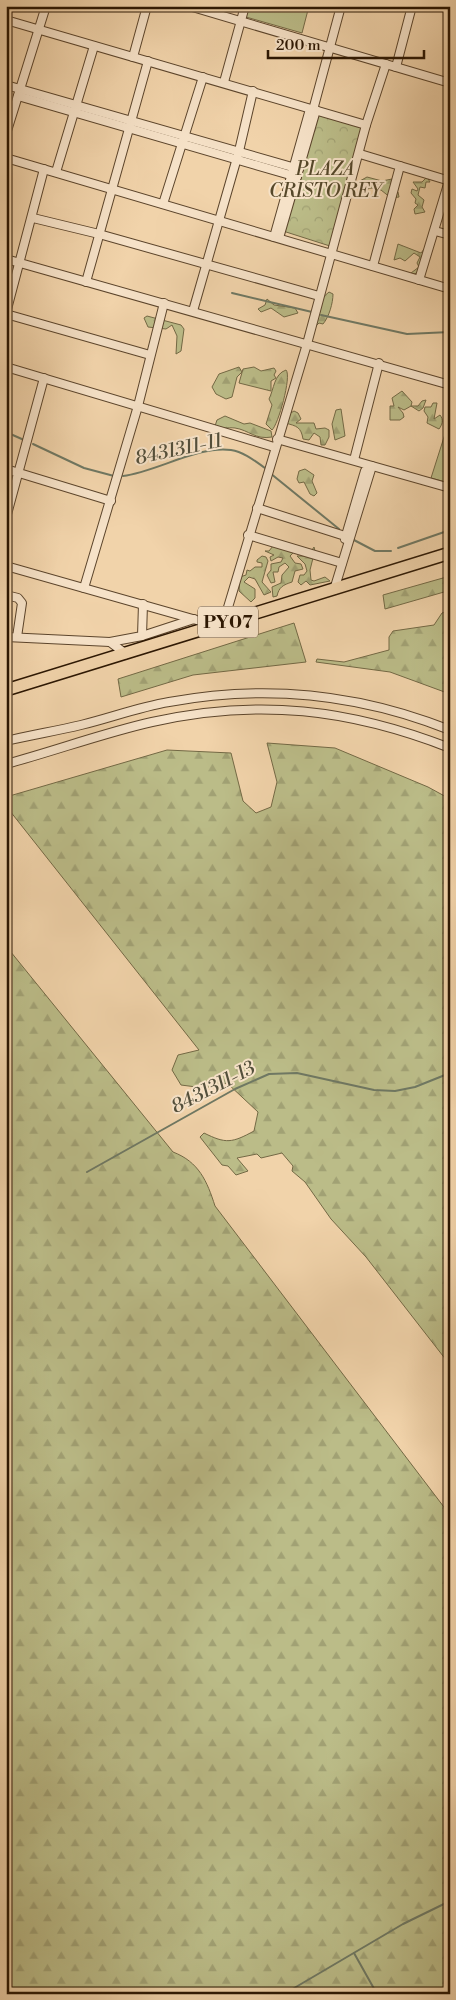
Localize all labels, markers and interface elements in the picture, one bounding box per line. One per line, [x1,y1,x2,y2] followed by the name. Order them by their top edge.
[268,28,425,60] scale bar
[276,36,321,55] text: 200 m
[269,157,385,203] park label: PLAZA CRISTO REY
[132,428,225,471] water label: 8431311-11
[198,606,258,638] road number: PY07
[167,1056,260,1120] water label: 8431311-13

